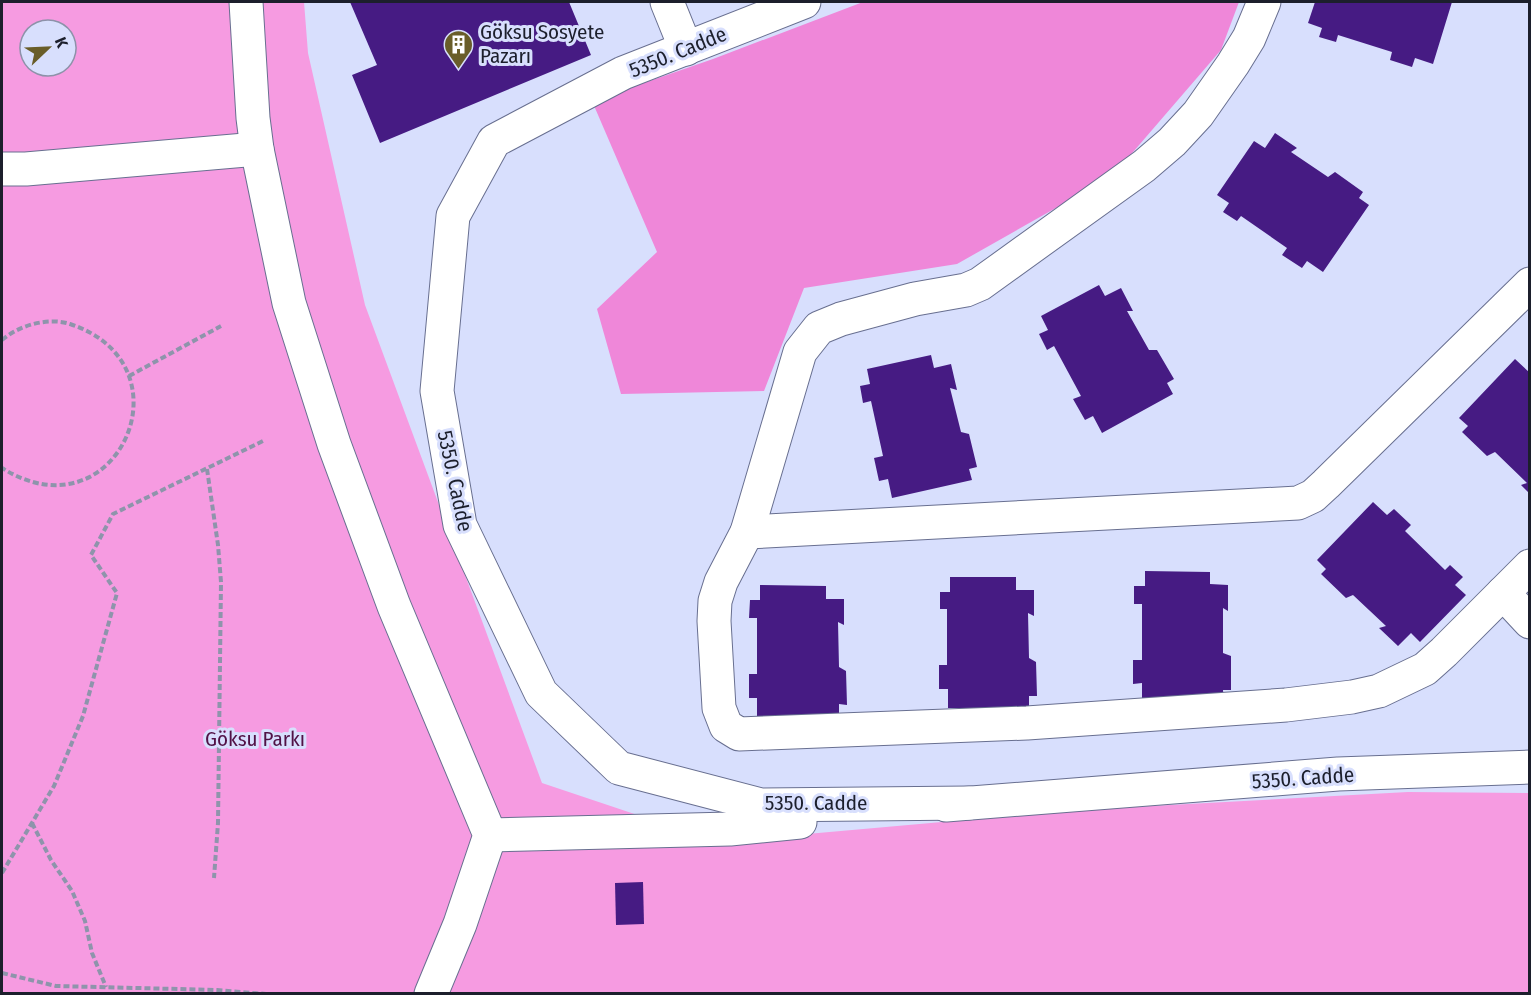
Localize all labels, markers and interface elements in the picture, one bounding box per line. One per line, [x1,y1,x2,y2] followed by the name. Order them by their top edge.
[18,18,78,78] north arrow
[480,19,604,69] place label: Göksu Sosyete Pazarı
[626,21,730,83] street label: 5350. Cadde
[443,28,475,70] building icon: Göksu Sosyete Pazarı
[51,34,72,51] text: K
[432,428,478,534] street label: 5350. Cadde
[205,726,305,752] park label: Göksu Parkı
[1251,761,1355,795] street label: 5350. Cadde
[765,790,867,816] street label: 5350. Cadde

